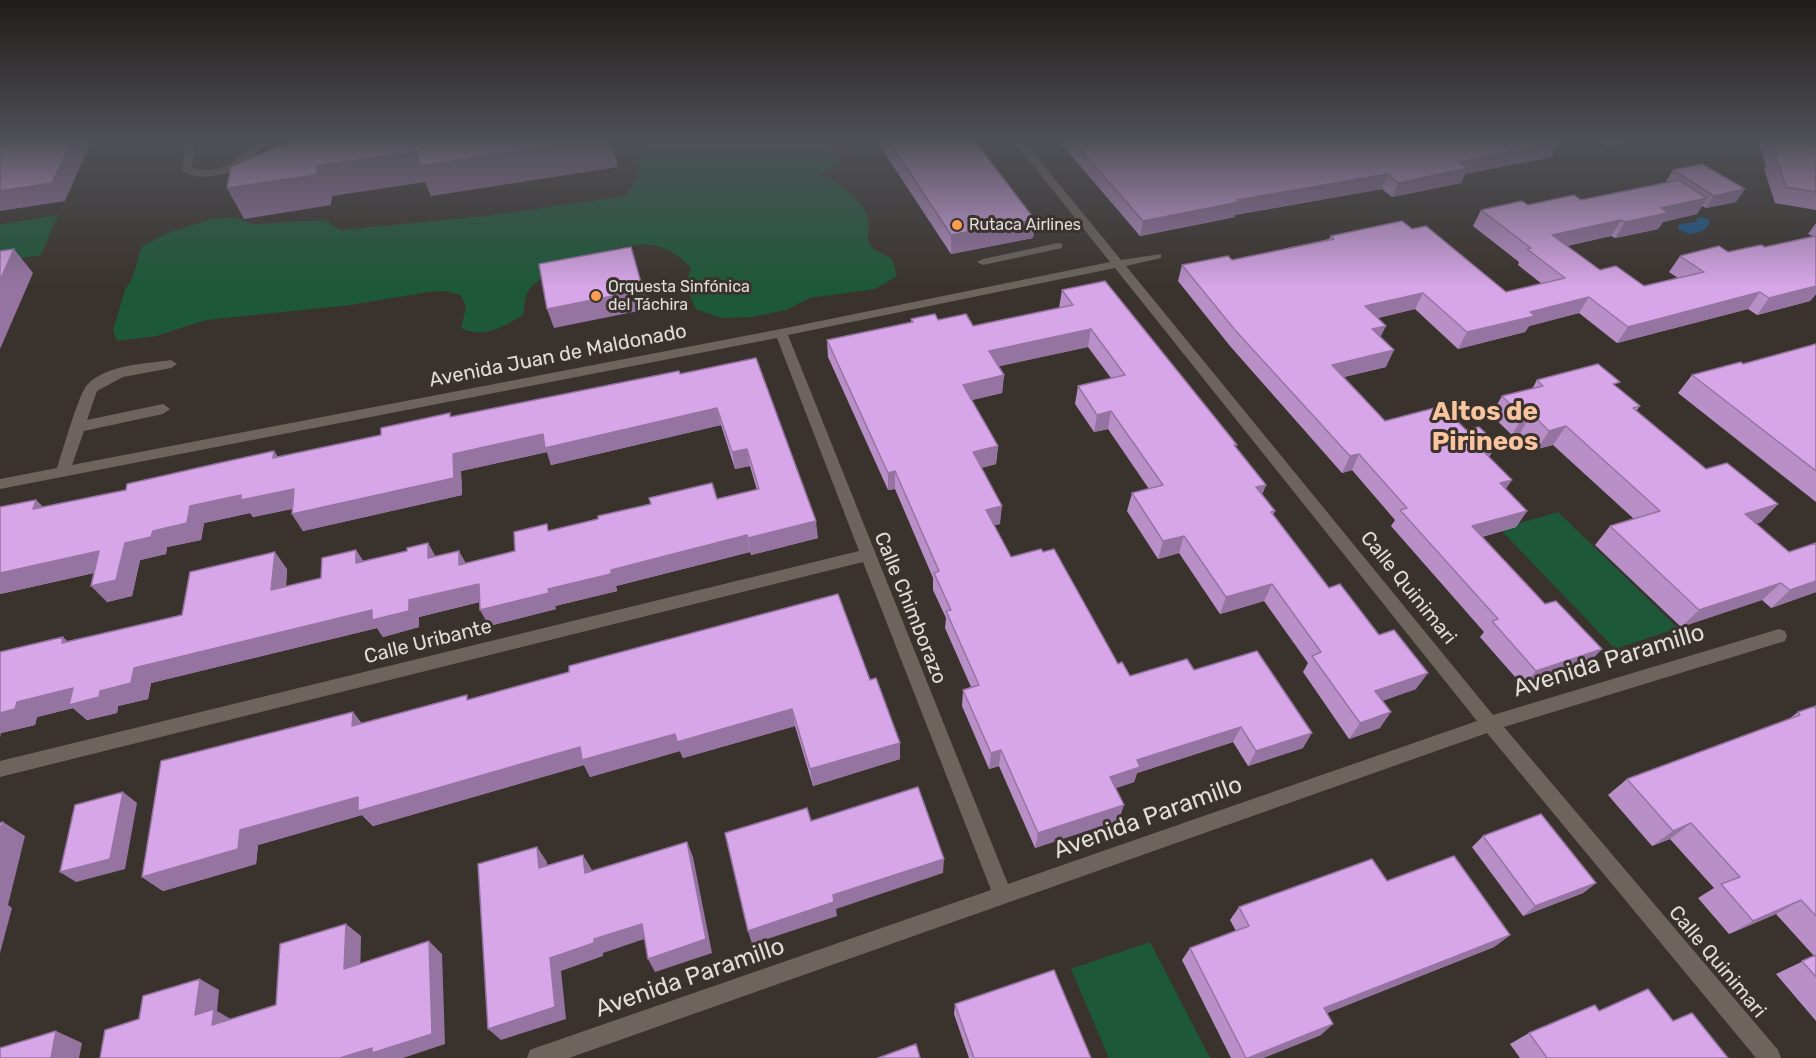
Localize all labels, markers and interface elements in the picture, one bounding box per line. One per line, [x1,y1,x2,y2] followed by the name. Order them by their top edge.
[969,215,1081,235] place label: Rutaca Airlines
[950,218,964,232] marker: Rutaca Airlines
[608,277,750,315] place label: Orquesta Sinfónica del Táchira
[589,289,603,303] marker: Orquesta Sinfónica del Táchira
[427,319,689,393] street label: Avenida Juan de Maldonado
[1432,396,1538,458] district label: Altos de Pirineos
[1355,527,1461,649] street label: Calle Quinimari
[869,529,951,687] street label: Calle Chimborazo
[362,615,494,669] street label: Calle Uribante
[1510,618,1708,704] street label: Avenida Paramillo
[1050,771,1246,865] street label: Avenida Paramillo
[1663,901,1771,1023] street label: Calle Quinimari
[591,932,789,1024] street label: Avenida Paramillo

